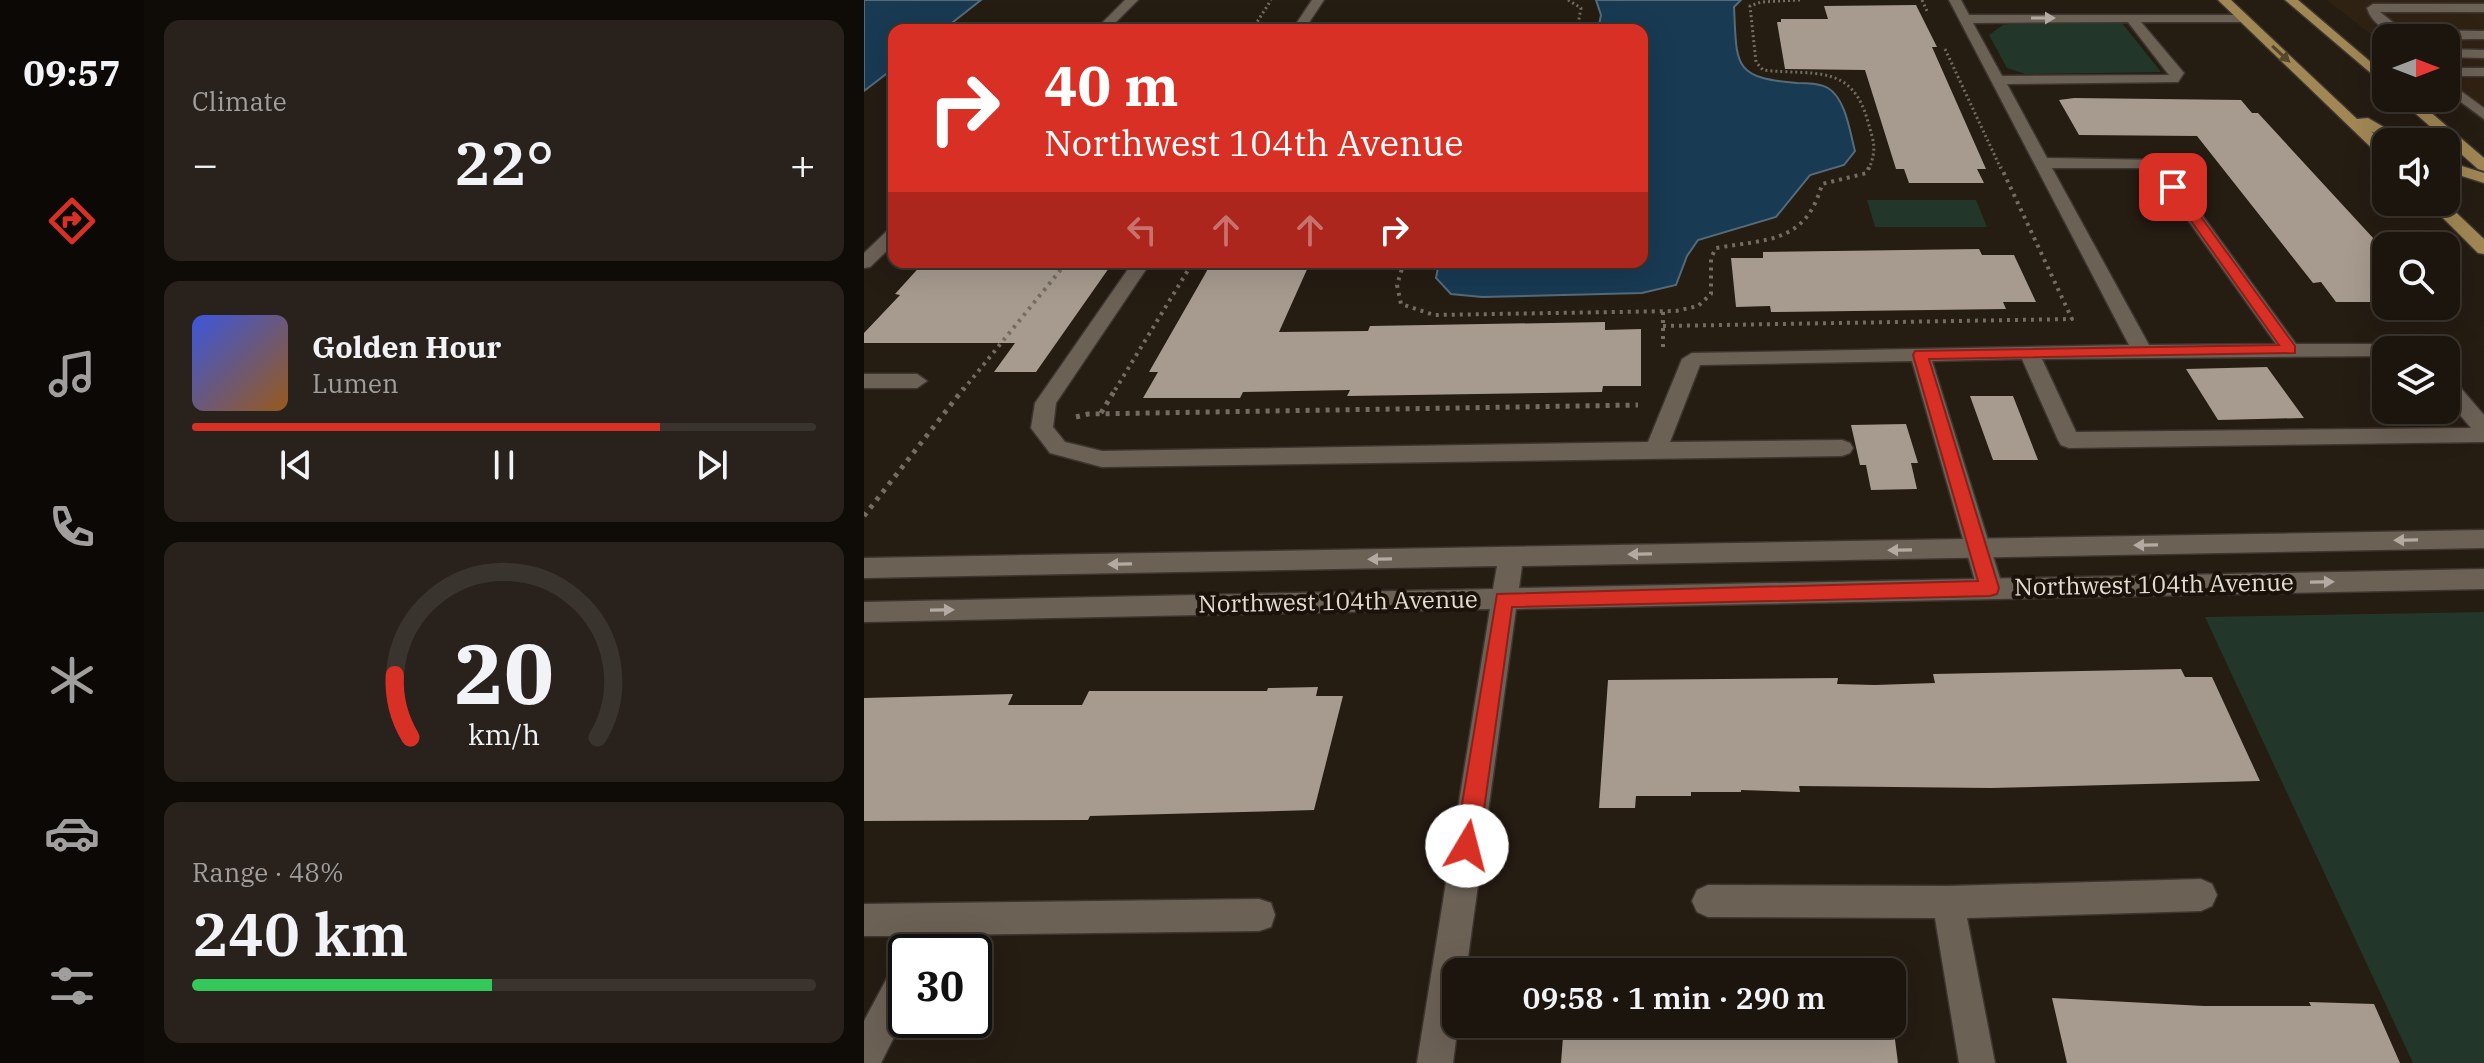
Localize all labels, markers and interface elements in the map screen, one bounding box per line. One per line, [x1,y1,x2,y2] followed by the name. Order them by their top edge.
[2031,12,2056,24] one-way arrow
[2372,24,2460,112] north arrow
[2372,24,2460,424] map controls
[2271,44,2290,62] one-way arrow
[23,49,121,96] text: 09:57
[1044,49,1179,121] text: 40 m
[912,56,1016,160] icon: right
[192,84,287,118] text: Climate
[1044,119,1464,166] text: Northwest 104th Avenue
[454,123,554,202] text: 22°
[2372,128,2460,216] button: sound
[192,135,218,192] text: −
[790,135,816,192] text: +
[2139,153,2207,221] pin
[2151,165,2195,209] icon: arrive
[44,193,100,249] icon: directions
[1120,208,1164,252] icon: left
[1204,208,1248,252] icon: ahead
[1288,208,1332,252] icon: ahead
[1372,208,1416,252] icon: right
[2372,232,2460,320] button: search
[312,327,501,366] text: Golden Hour
[2372,336,2460,424] button: layers
[44,346,100,402] icon: music
[312,366,399,400] text: Lumen
[274,443,318,487] icon: previous
[482,443,526,487] icon: pause
[690,443,734,487] icon: next
[44,499,100,555] icon: phone
[2393,534,2418,547] one-way arrow
[2133,539,2158,551] one-way arrow
[1887,543,1912,556] one-way arrow
[1627,548,1652,560] one-way arrow
[1367,553,1392,565] one-way arrow
[1107,557,1132,570] one-way arrow
[2014,566,2294,602] street label: Northwest 104th Avenue
[2310,576,2335,588] one-way arrow
[1198,583,1478,619] street label: Northwest 104th Avenue
[930,604,955,617] one-way arrow
[454,618,554,726] text: 20
[44,652,100,708] icon: climate
[468,716,540,753] text: km/h
[1425,804,1509,888] position arrow
[44,805,100,861] icon: car
[192,855,344,889] text: Range · 48%
[192,894,408,973] text: 240 km
[888,934,992,1038] speed limit sign: 30
[44,958,100,1014] icon: filters
[1523,978,1825,1017] text: 09:58 · 1 min · 290 m

